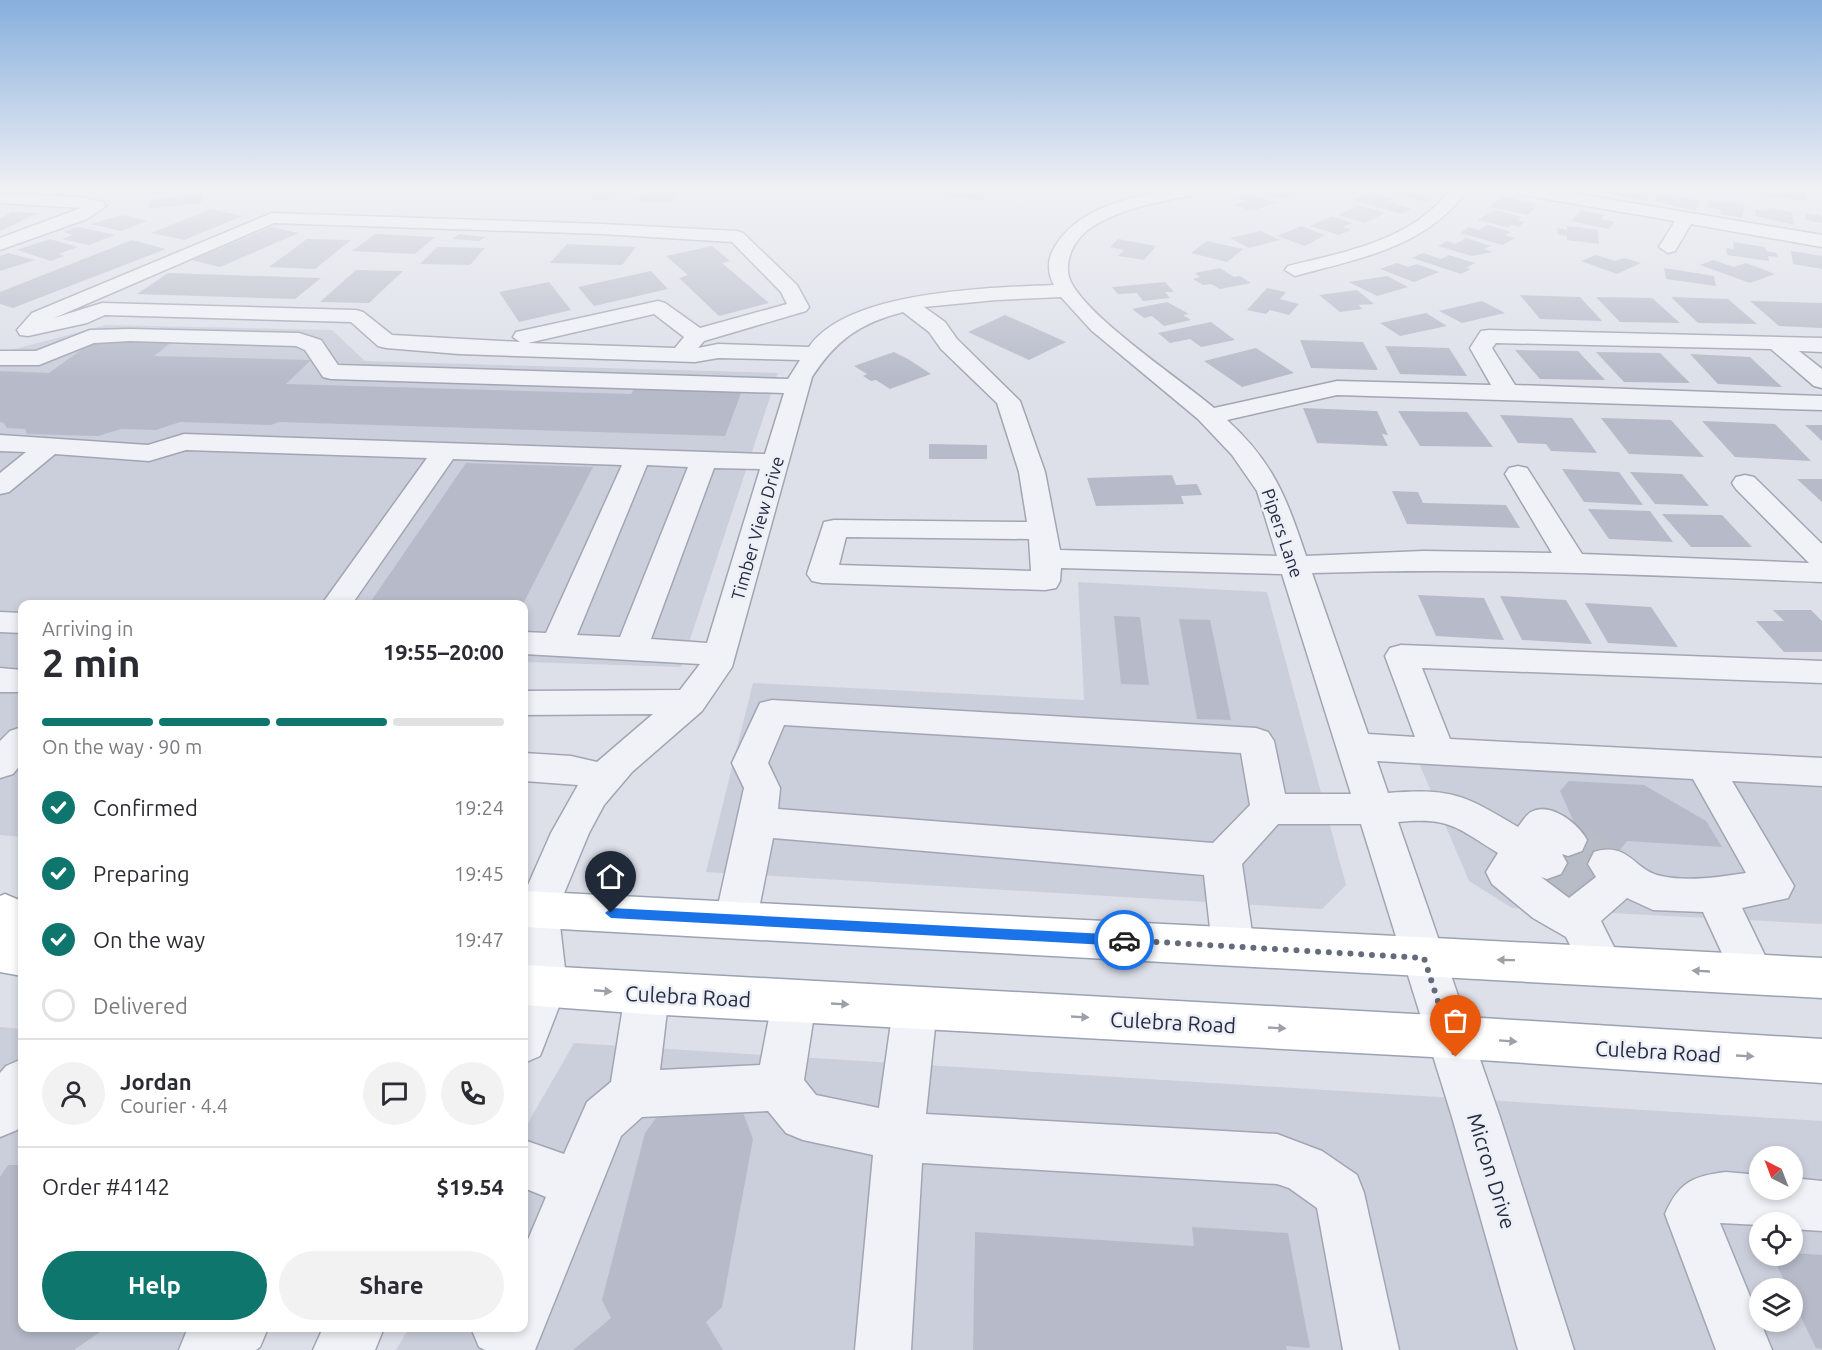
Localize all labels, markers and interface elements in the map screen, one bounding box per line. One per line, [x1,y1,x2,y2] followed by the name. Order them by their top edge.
[727,454,787,602] street label: Timber View Drive
[1258,486,1308,580] street label: Pipers Lane
[42,617,133,640] text: Arriving in
[383,639,504,664] text: 19:55–20:00
[42,641,141,684] text: 2 min
[42,735,202,758] text: On the way · 90 m
[42,791,75,824] icon: check
[93,795,198,820] text: Confirmed
[454,796,504,819] text: 19:24
[585,851,636,913] pin
[42,857,75,890] icon: check
[594,860,627,893] icon: home
[93,861,190,886] text: Preparing
[454,862,504,885] text: 19:45
[1094,910,1154,970] courier
[42,923,75,956] icon: check
[1108,924,1141,957] icon: car
[93,927,205,952] text: On the way
[454,928,504,951] text: 19:47
[1497,956,1516,965] one-way arrow
[1691,966,1710,976] one-way arrow
[624,981,752,1011] street label: Culebra Road
[593,986,612,996] one-way arrow
[93,993,188,1018] text: Delivered
[1430,995,1481,1057] pin
[830,999,849,1009] one-way arrow
[1439,1004,1472,1037] icon: bag
[1109,1007,1237,1037] street label: Culebra Road
[1070,1012,1089,1021] one-way arrow
[1267,1023,1286,1032] one-way arrow
[1594,1036,1722,1066] street label: Culebra Road
[1499,1037,1518,1046] one-way arrow
[1735,1051,1754,1061] one-way arrow
[42,1062,105,1125] button: person
[363,1062,426,1125] button: chat
[441,1062,504,1125] button: phone
[120,1069,192,1094] text: Jordan
[120,1094,228,1117] text: Courier · 4.4
[1463,1110,1521,1232] street label: Micron Drive
[1749,1146,1803,1200] north arrow
[1749,1146,1803,1332] map controls
[42,1174,170,1199] text: Order #4142
[437,1174,504,1199] text: $19.54
[1749,1212,1803,1266] button: locate
[42,1251,267,1320] button: Help
[279,1251,504,1320] button: Share
[1749,1278,1803,1332] button: layers

